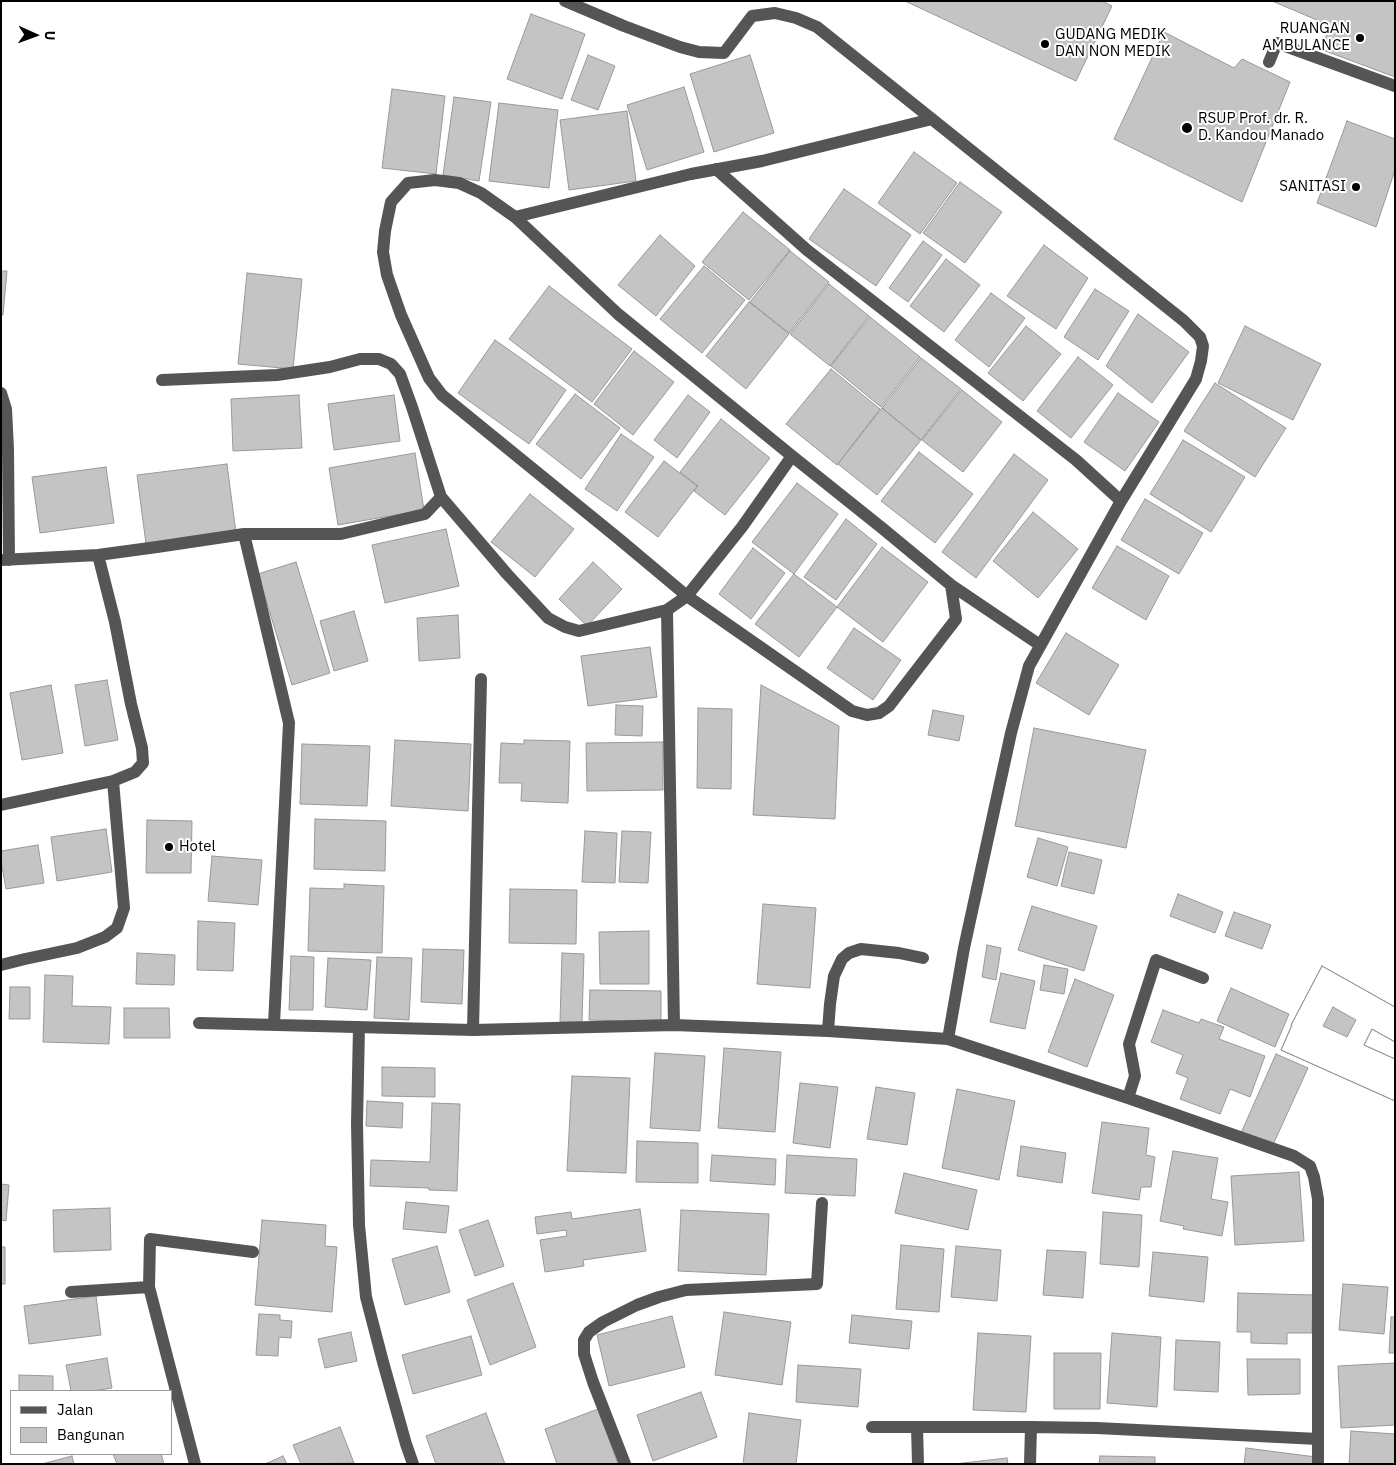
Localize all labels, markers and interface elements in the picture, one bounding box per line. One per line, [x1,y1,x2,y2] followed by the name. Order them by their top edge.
[10,10,60,60] north arrow
[1262,20,1350,55] place label: RUANGAN AMBULANCE
[1055,26,1171,61] place label: GUDANG MEDIK DAN NON MEDIK
[41,30,59,41] text: U
[1354,32,1366,44] marker: RUANGAN AMBULANCE
[1039,38,1051,50] marker: GUDANG MEDIK DAN NON MEDIK
[1198,110,1324,145] place label: RSUP Prof. dr. R. D. Kandou Manado
[1180,121,1194,135] marker: RSUP Prof. dr. R. D. Kandou Manado
[1279,178,1346,196] place label: SANITASI
[1350,181,1362,193] marker: SANITASI
[179,838,216,856] place label: Hotel
[163,841,175,853] marker: Hotel
[10,1390,172,1455] legend
[57,1400,93,1419] text: Jalan
[57,1425,125,1444] text: Bangunan

